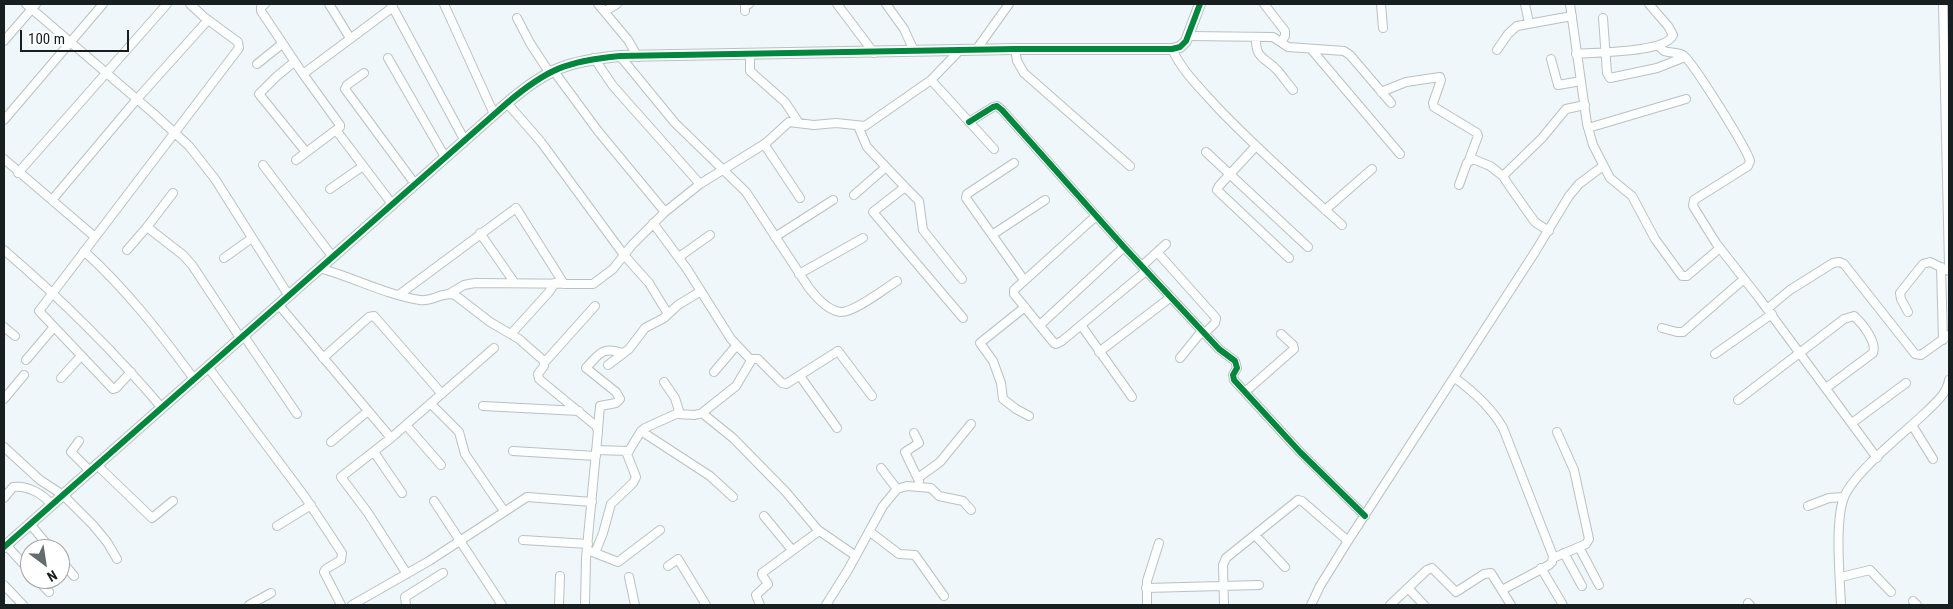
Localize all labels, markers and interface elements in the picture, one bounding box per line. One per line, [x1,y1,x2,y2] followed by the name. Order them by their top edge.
[22,20,131,52] scale bar
[28,30,65,48] text: 100 m
[20,539,70,589] north arrow
[44,567,60,585] text: N

